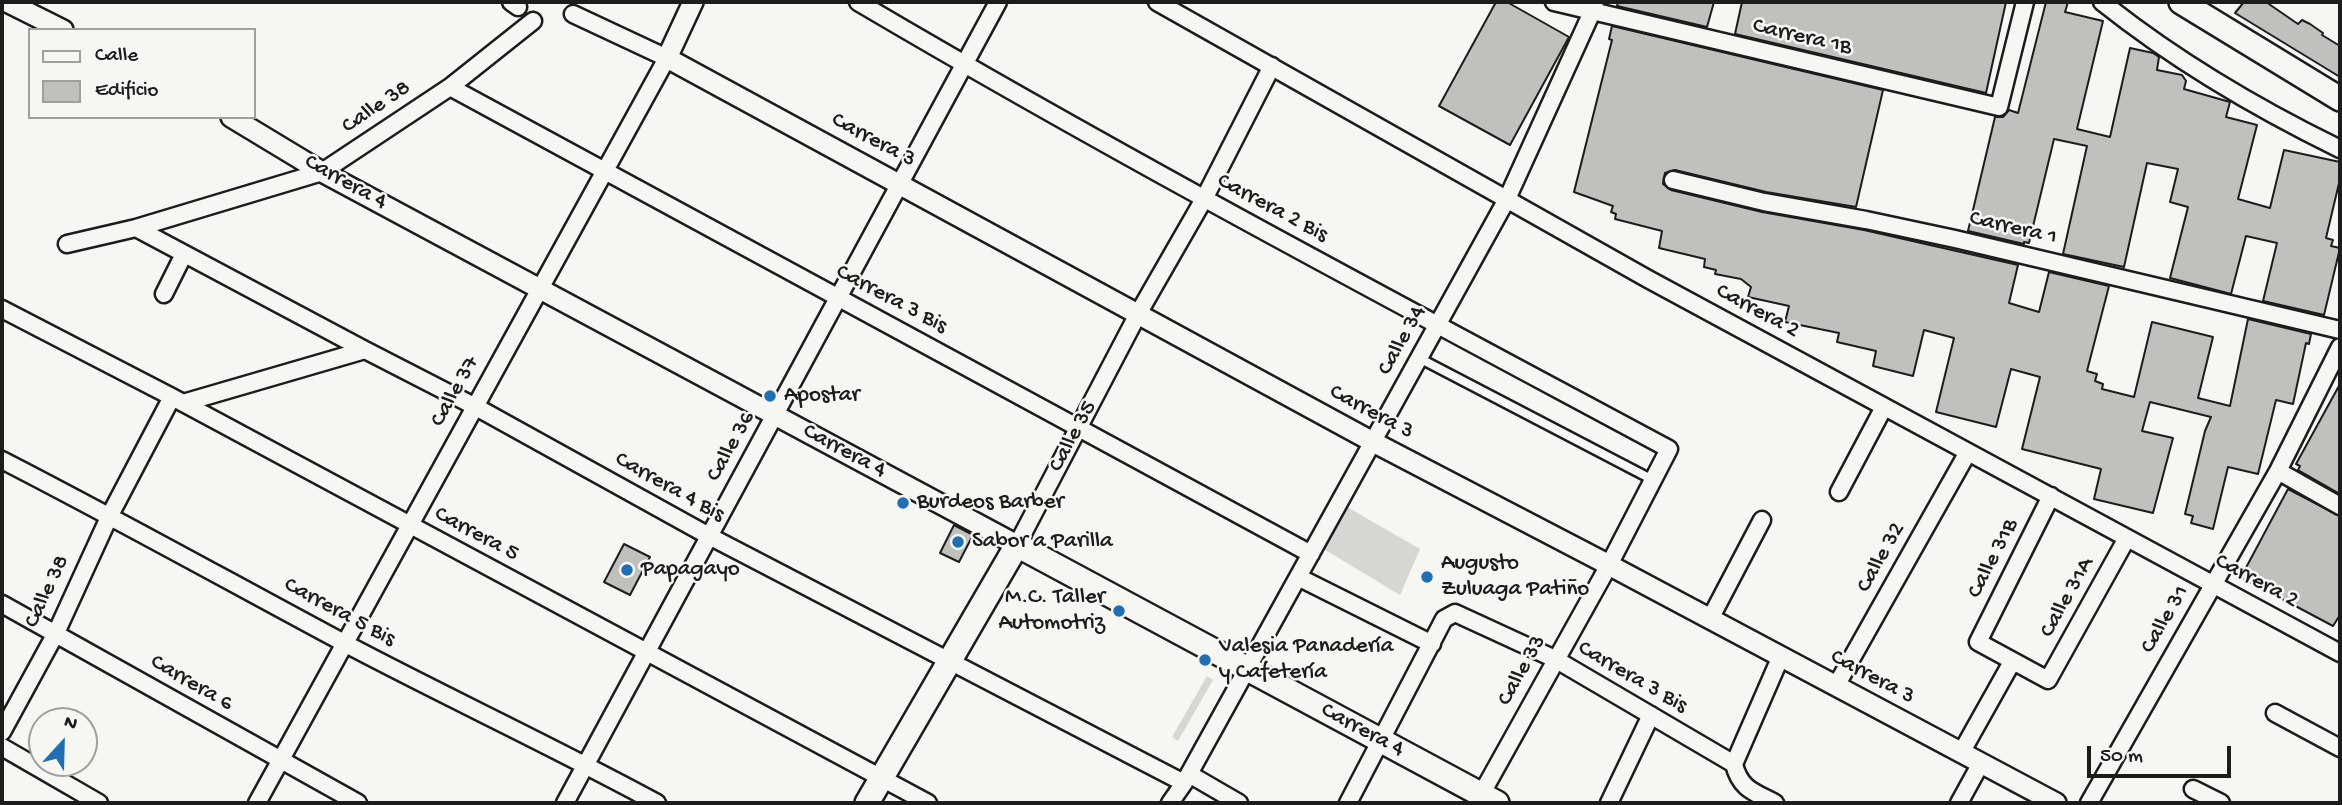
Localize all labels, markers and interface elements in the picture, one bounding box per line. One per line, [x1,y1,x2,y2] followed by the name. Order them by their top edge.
[1750,13,1854,63] street label: Carrera 1B
[28,28,256,119] legend
[95,44,138,69] text: Calle
[337,75,417,141] street label: Calle 38
[95,79,159,104] text: Edificio
[826,107,920,175] street label: Carrera 3
[299,149,391,217] street label: Carrera 4
[1212,168,1332,250] street label: Carrera 2 Bis
[1967,206,2059,252] street label: Carrera 1
[831,259,951,341] street label: Carrera 3 Bis
[1710,278,1804,346] street label: Carrera 2
[1373,301,1433,381] street label: Calle 34
[425,352,487,432] street label: Calle 37
[1324,379,1418,447] street label: Carrera 3
[784,382,860,410] place label: Apostar
[762,388,778,404] marker: Apostar
[1044,397,1104,477] street label: Calle 35
[701,407,763,487] street label: Calle 36
[798,419,890,485] street label: Carrera 4
[609,447,729,529] street label: Carrera 4 Bis
[917,489,1064,517] place label: Burdeos Barber
[895,495,911,511] marker: Burdeos Barber
[429,501,523,569] street label: Carrera 5
[1962,515,2026,603] street label: Calle 31B
[1852,518,1912,598] street label: Calle 32
[972,528,1113,556] place label: Sabor a Parilla
[950,534,966,550] marker: Sabor a Parilla
[2209,548,2303,616] street label: Carrera 2
[1441,550,1589,604] place label: Augusto Zuluaga Patiño
[19,551,77,633] street label: Calle 38
[2035,553,2101,643] street label: Calle 31A
[641,556,740,584] place label: Papagayo
[619,562,635,578] marker: Papagayo
[1419,569,1435,585] marker: Augusto Zuluaga Patiño
[278,572,400,654] street label: Carrera 5 Bis
[2136,581,2196,659] street label: Calle 31
[998,584,1105,638] place label: M.C. Taller Automotriz
[1111,603,1127,619] marker: M.C. Taller Automotriz
[1492,631,1554,711] street label: Calle 33
[1219,633,1394,687] place label: Valesia Panadería y Cafetería
[1572,635,1692,721] street label: Carrera 3 Bis
[1825,644,1919,712] street label: Carrera 3
[145,649,237,719] street label: Carrera 6
[1197,652,1213,668] marker: Valesia Panadería y Cafetería
[1316,698,1408,764] street label: Carrera 4
[28,707,98,777] north arrow
[60,711,80,737] text: N
[2090,732,2234,776] scale bar
[2100,745,2143,770] text: 50 m

